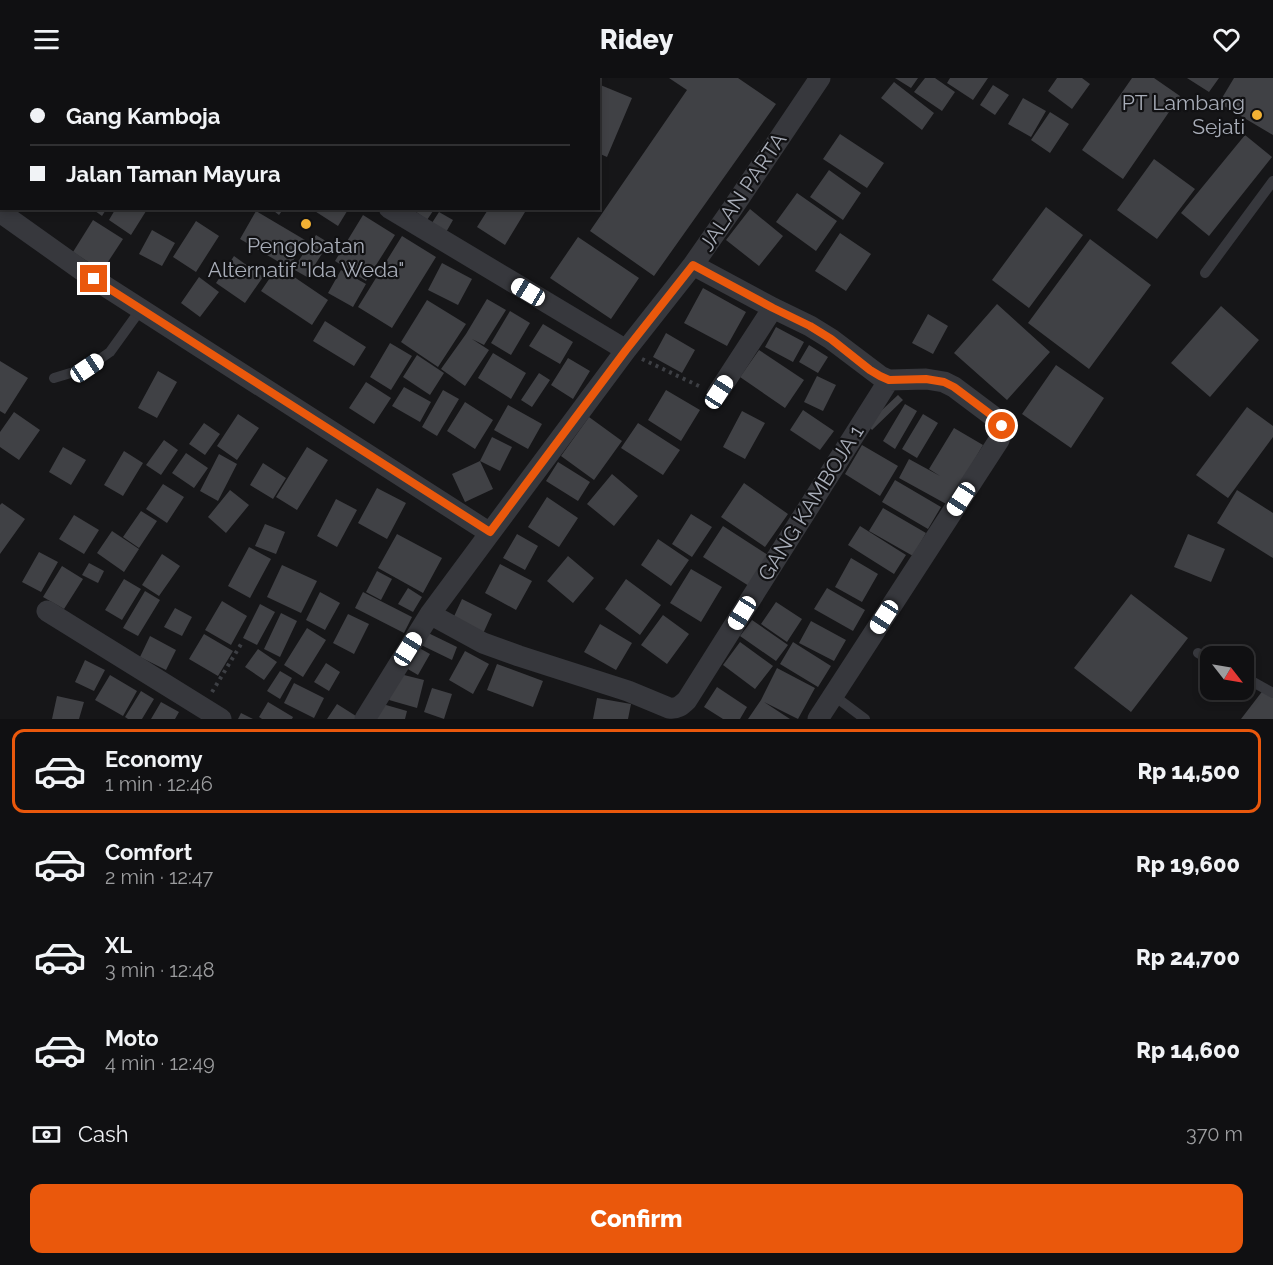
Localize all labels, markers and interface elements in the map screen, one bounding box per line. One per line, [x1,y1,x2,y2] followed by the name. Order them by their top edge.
[30,23,63,56] icon: menu
[1210,23,1243,56] icon: heart
[600,24,673,55] text: Ridey
[1122,90,1245,139] place label: PT Lambang Sejati
[66,103,221,129] text: Gang Kamboja
[1250,108,1264,122] marker: PT Lambang Sejati
[694,128,791,256] street label: JALAN PARTA
[66,161,281,187] text: Jalan Taman Mayura
[299,217,313,231] marker: Pengobatan Alternatif "Ida Weda"
[208,233,404,282] place label: Pengobatan Alternatif "Ida Weda"
[80,265,107,292] route end
[508,275,548,309] car
[67,350,107,386] car
[702,372,736,412] car
[988,412,1015,439] route start
[753,420,869,585] street label: GANG KAMBOJA 1
[944,479,978,519] car
[725,593,759,633] car
[867,597,901,637] car
[391,629,425,669] car
[1200,646,1254,700] north arrow
[1200,646,1254,700] map controls
[33,744,87,798] icon: car
[105,746,203,772] text: Economy
[1137,758,1240,784] text: Rp 14,500
[105,772,213,796] text: 1 min · 12:46
[33,837,87,891] icon: car
[105,839,192,865] text: Comfort
[1136,851,1240,877] text: Rp 19,600
[105,865,213,889] text: 2 min · 12:47
[33,930,87,984] icon: car
[105,932,132,958] text: XL
[1136,944,1240,970] text: Rp 24,700
[105,958,215,982] text: 3 min · 12:48
[33,1023,87,1077] icon: car
[105,1025,159,1051] text: Moto
[1136,1037,1240,1063] text: Rp 14,600
[105,1051,215,1075] text: 4 min · 12:49
[30,1118,63,1151] icon: cash
[78,1121,129,1147] text: Cash
[1186,1122,1243,1146] text: 370 m
[30,1184,1243,1253] button: Confirm

